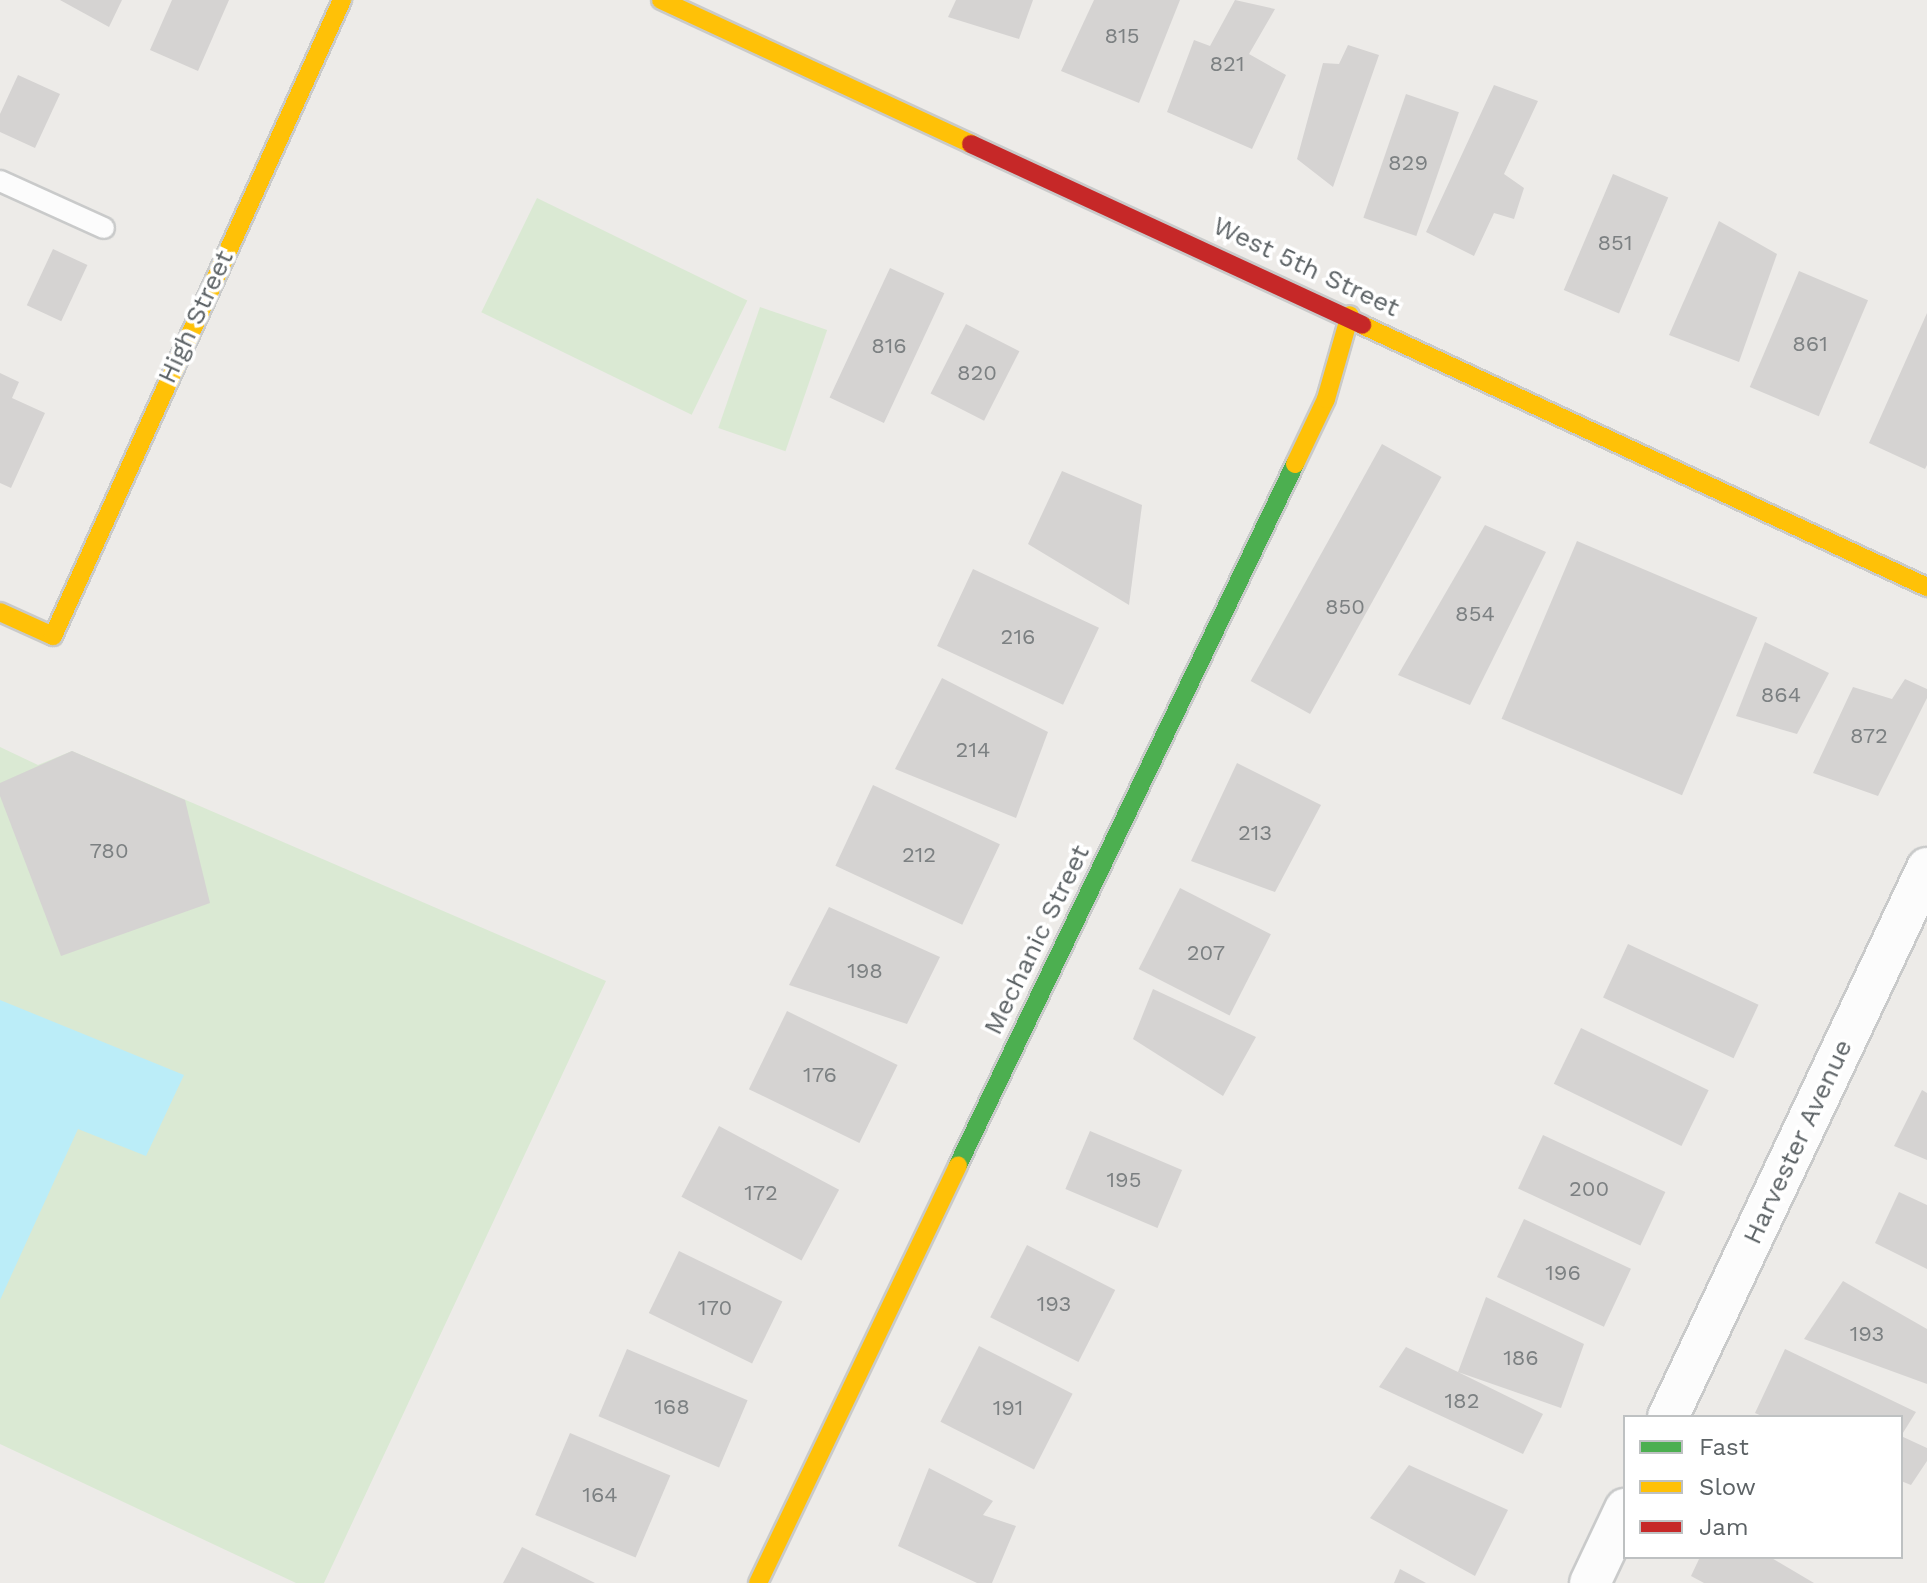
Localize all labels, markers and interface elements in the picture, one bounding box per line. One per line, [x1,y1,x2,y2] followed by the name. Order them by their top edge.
[1105,23,1139,49] house number: 815
[1210,51,1244,77] house number: 821
[1388,150,1428,176] house number: 829
[1208,210,1404,324] street label: West 5th Street
[1598,230,1632,256] house number: 851
[152,246,240,388] street label: High Street
[1792,331,1828,357] house number: 861
[871,333,907,359] house number: 816
[957,360,997,386] house number: 820
[1325,594,1365,620] house number: 850
[1455,601,1495,627] house number: 854
[1001,624,1035,650] house number: 216
[1761,682,1801,708] house number: 864
[1850,723,1888,749] house number: 872
[956,737,990,763] house number: 214
[1238,820,1272,846] house number: 213
[89,838,129,864] house number: 780
[978,840,1096,1040] street label: Mechanic Street
[902,842,936,868] house number: 212
[1187,940,1225,966] house number: 207
[847,958,883,984] house number: 198
[1737,1034,1859,1250] street label: Harvester Avenue
[803,1062,837,1088] house number: 176
[1107,1167,1141,1193] house number: 195
[1569,1176,1609,1202] house number: 200
[744,1180,778,1206] house number: 172
[1545,1260,1581,1286] house number: 196
[1037,1291,1071,1317] house number: 193
[698,1295,732,1321] house number: 170
[1850,1321,1884,1347] house number: 193
[1503,1345,1539,1371] house number: 186
[1445,1388,1479,1414] house number: 182
[654,1394,690,1420] house number: 168
[993,1395,1023,1421] house number: 191
[1623,1415,1903,1559] legend
[1699,1433,1749,1461] text: Fast
[1699,1473,1756,1501] text: Slow
[582,1482,618,1508] house number: 164
[1699,1513,1749,1541] text: Jam

